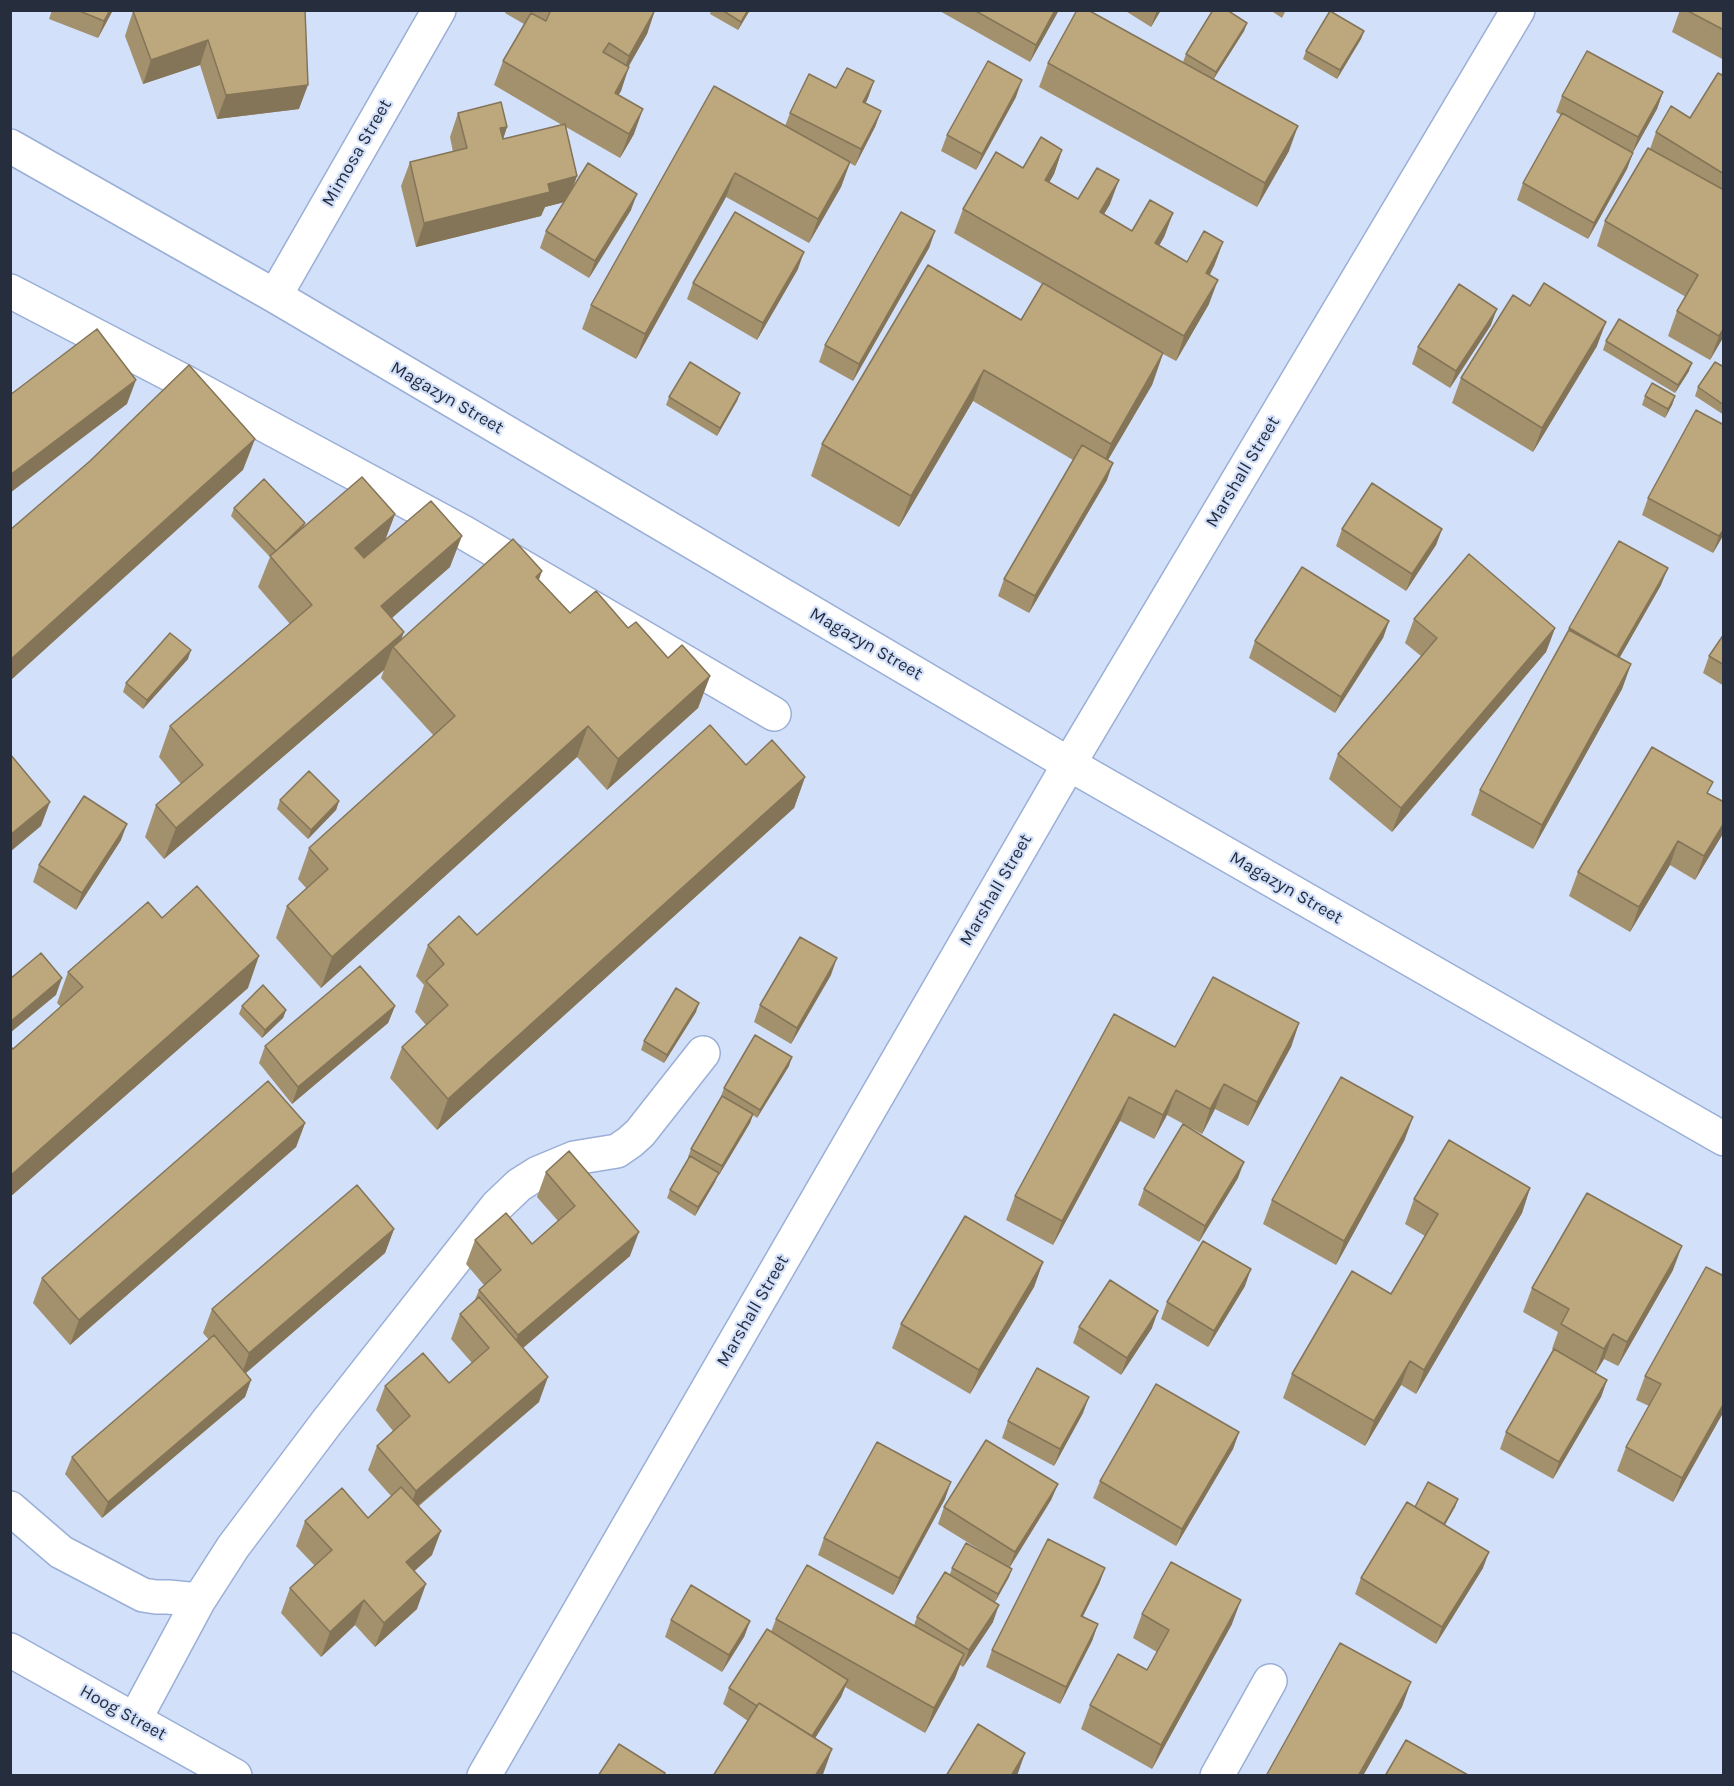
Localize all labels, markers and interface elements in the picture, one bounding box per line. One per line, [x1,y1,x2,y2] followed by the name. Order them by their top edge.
[318,95,396,211] street label: Mimosa Street
[387,357,507,439] street label: Magazyn Street
[1201,413,1285,531] street label: Marshall Street
[806,603,926,685] street label: Magazyn Street
[955,830,1037,950] street label: Marshall Street
[1226,847,1346,929] street label: Magazyn Street
[712,1251,794,1371] street label: Marshall Street
[76,1680,170,1746] street label: Hoog Street

